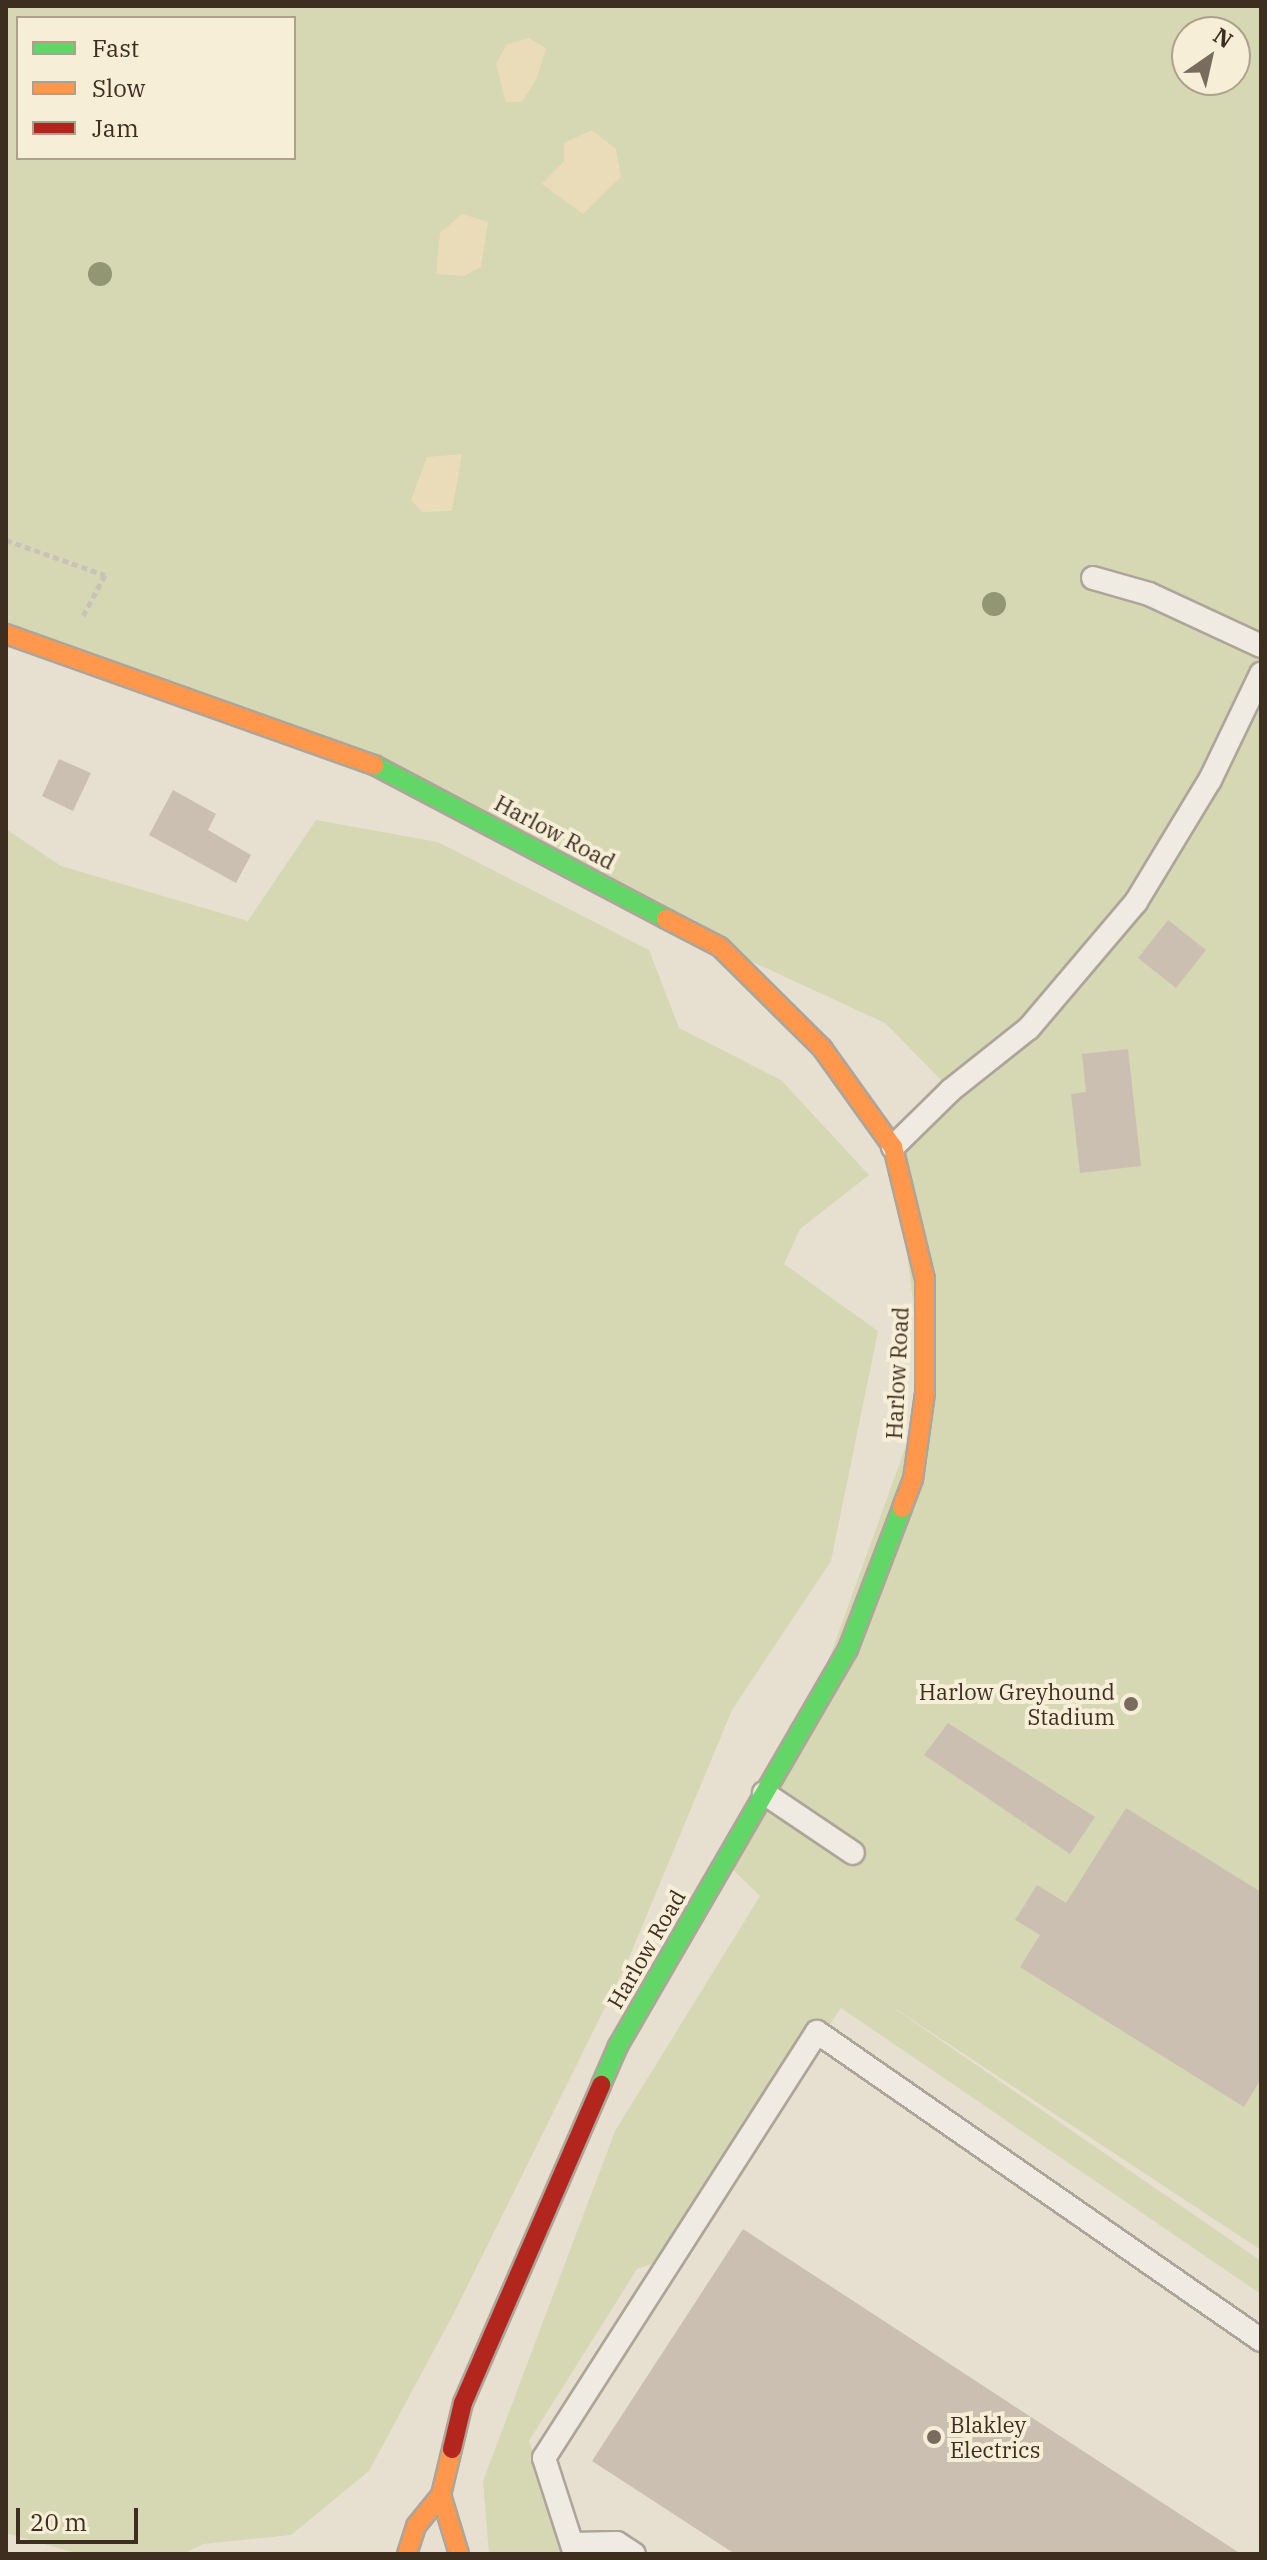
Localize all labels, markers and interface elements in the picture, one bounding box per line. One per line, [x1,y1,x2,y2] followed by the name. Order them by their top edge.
[16,16,296,160] legend
[1171,16,1251,96] north arrow
[1208,20,1239,54] text: N
[92,32,139,64] text: Fast
[92,72,145,104] text: Slow
[92,112,139,144] text: Jam
[490,789,620,875] street label: Harlow Road
[880,1306,914,1440] street label: Harlow Road
[919,1678,1115,1730] place label: Harlow Greyhound Stadium
[1122,1695,1140,1713] marker: Harlow Greyhound Stadium
[601,1885,691,2013] street label: Harlow Road
[950,2411,1040,2462] place label: Blakley Electrics
[925,2428,943,2446] marker: Blakley Electrics
[20,2492,142,2542] scale bar
[30,2506,87,2538] text: 20 m

